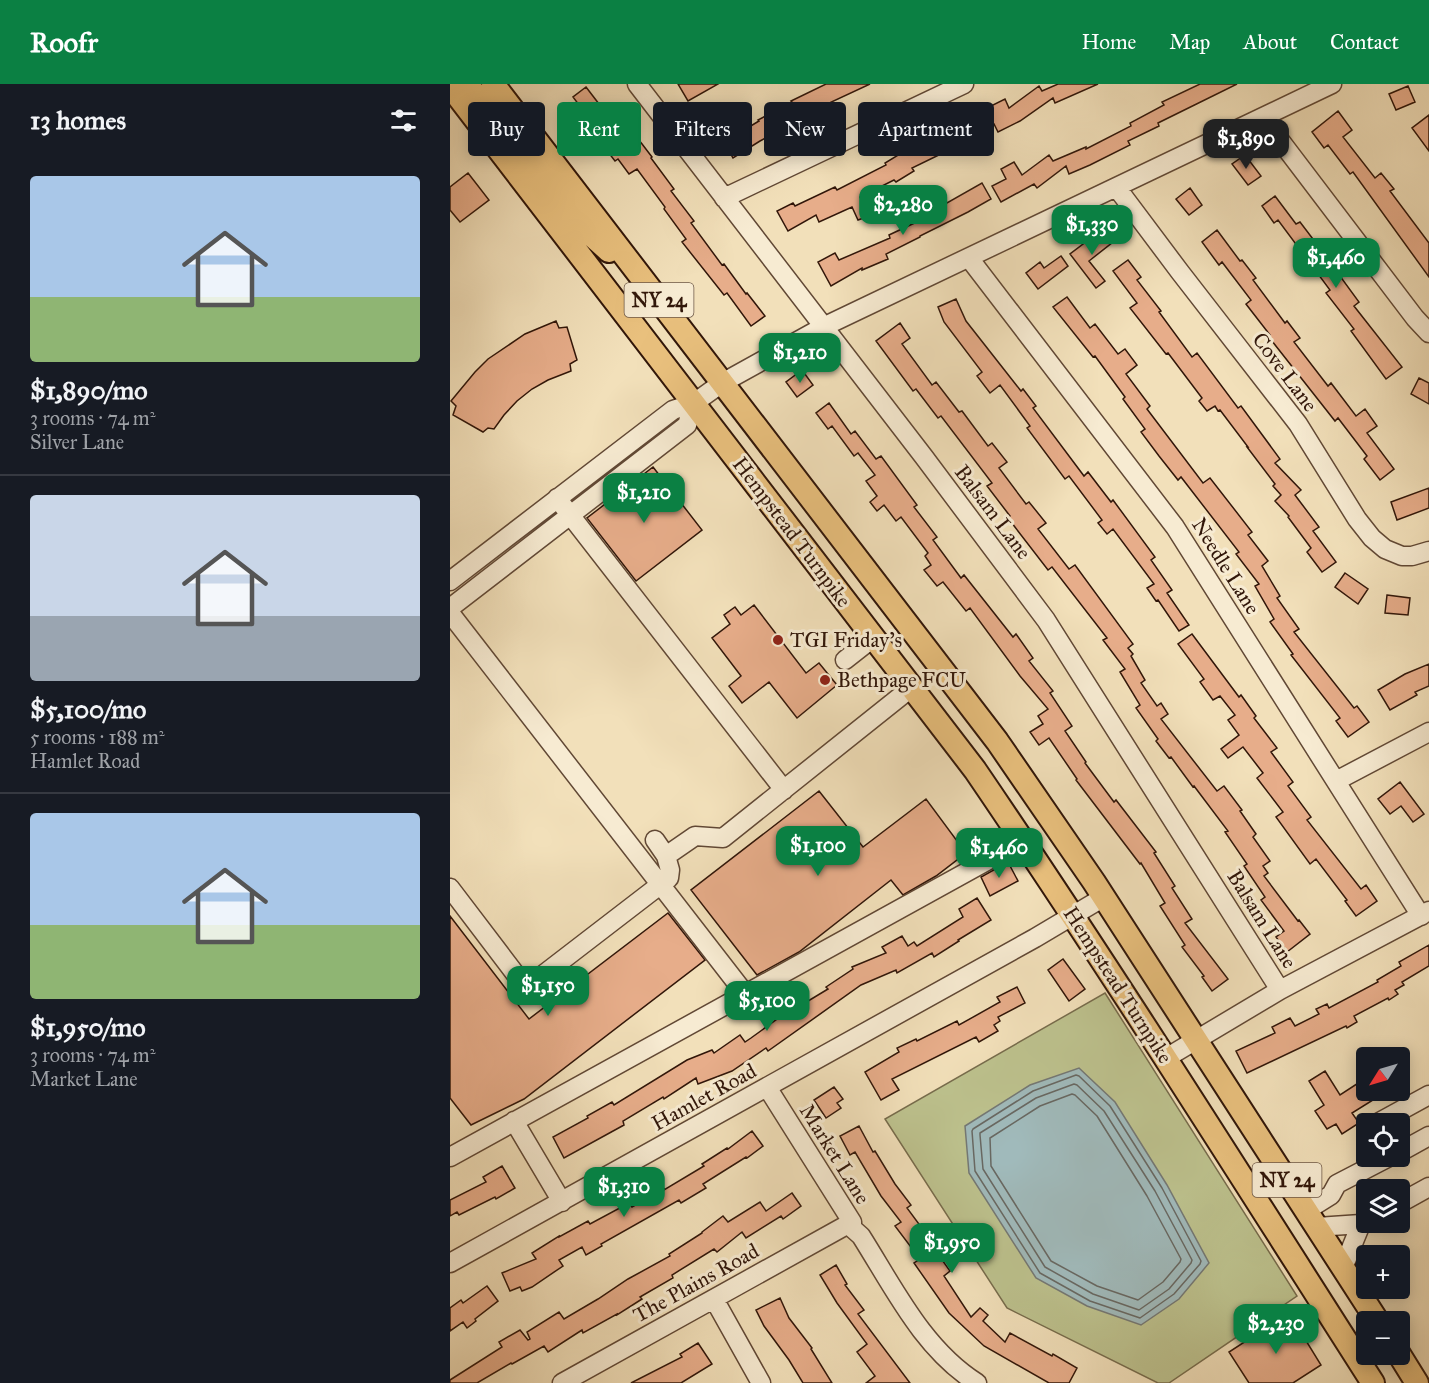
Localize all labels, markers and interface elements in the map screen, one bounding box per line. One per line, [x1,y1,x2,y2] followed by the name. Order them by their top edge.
[30,25,98,60] text: Roofr
[1081,29,1136,55] text: Home
[1169,29,1210,55] text: Map
[1243,29,1297,55] text: About
[1330,29,1399,55] text: Contact
[468,102,545,156] chip: Buy
[557,102,641,156] chip: Rent
[653,102,752,156] chip: Filters
[764,102,846,156] chip: New
[858,102,994,156] chip: Apartment
[30,104,126,136] text: 13 homes
[387,104,420,137] icon: filters
[1197,119,1295,170] pin: $1,890
[1217,126,1275,150] text: $1,890
[854,185,952,236] pin: $2,280
[873,192,933,216] text: $2,280
[1043,205,1141,256] pin: $1,330
[1066,212,1118,236] text: $1,330
[171,215,279,323] icon: home
[1287,238,1385,289] pin: $1,460
[1307,245,1365,269] text: $1,460
[624,283,694,317] road number: NY 24
[1247,327,1323,417] street label: Cove Lane
[751,333,849,384] pin: $1,210
[773,340,827,364] text: $1,210
[30,374,148,406] text: $1,890/mo
[30,406,155,430] text: 3 rooms · 74 m²
[30,430,124,454] text: Silver Lane
[727,452,857,613] street label: Hempstead Turnpike
[949,460,1037,565] street label: Balsam Lane
[595,473,693,524] pin: $1,210
[617,480,671,504] text: $1,210
[1186,513,1266,619] street label: Needle Lane
[171,534,279,642] icon: home
[790,627,902,653] place label: TGI Friday's
[771,633,785,647] marker: TGI Friday's
[837,667,966,693] place label: Bethpage FCU
[818,673,832,687] marker: Bethpage FCU
[30,693,146,725] text: $5,100/mo
[30,725,165,749] text: 5 rooms · 188 m²
[30,749,140,773] text: Hamlet Road
[769,826,867,877] pin: $1,100
[950,828,1048,879] pin: $1,460
[790,833,846,857] text: $1,100
[970,835,1028,859] text: $1,460
[171,852,279,960] icon: home
[1221,865,1303,973] street label: Balsam Lane
[1058,902,1179,1068] street label: Hempstead Turnpike
[499,966,597,1017] pin: $1,150
[521,973,575,997] text: $1,150
[718,981,816,1032] pin: $5,100
[738,988,796,1012] text: $5,100
[30,1011,146,1043] text: $1,950/mo
[30,1043,155,1067] text: 3 rooms · 74 m²
[1356,1047,1410,1101] north arrow
[1356,1047,1410,1365] map controls
[647,1057,761,1136] street label: Hamlet Road
[30,1067,138,1091] text: Market Lane
[794,1099,876,1209] street label: Market Lane
[1356,1113,1410,1167] button: locate
[1252,1163,1322,1197] road number: NY 24
[575,1167,673,1218] pin: $1,310
[598,1174,650,1198] text: $1,310
[1356,1179,1410,1233] button: layers
[903,1223,1001,1274] pin: $1,950
[924,1230,980,1254] text: $1,950
[629,1237,764,1328] street label: The Plains Road
[1356,1245,1410,1299] button: +
[1227,1304,1325,1355] pin: $2,230
[1248,1311,1304,1335] text: $2,230
[1356,1311,1410,1365] button: −

